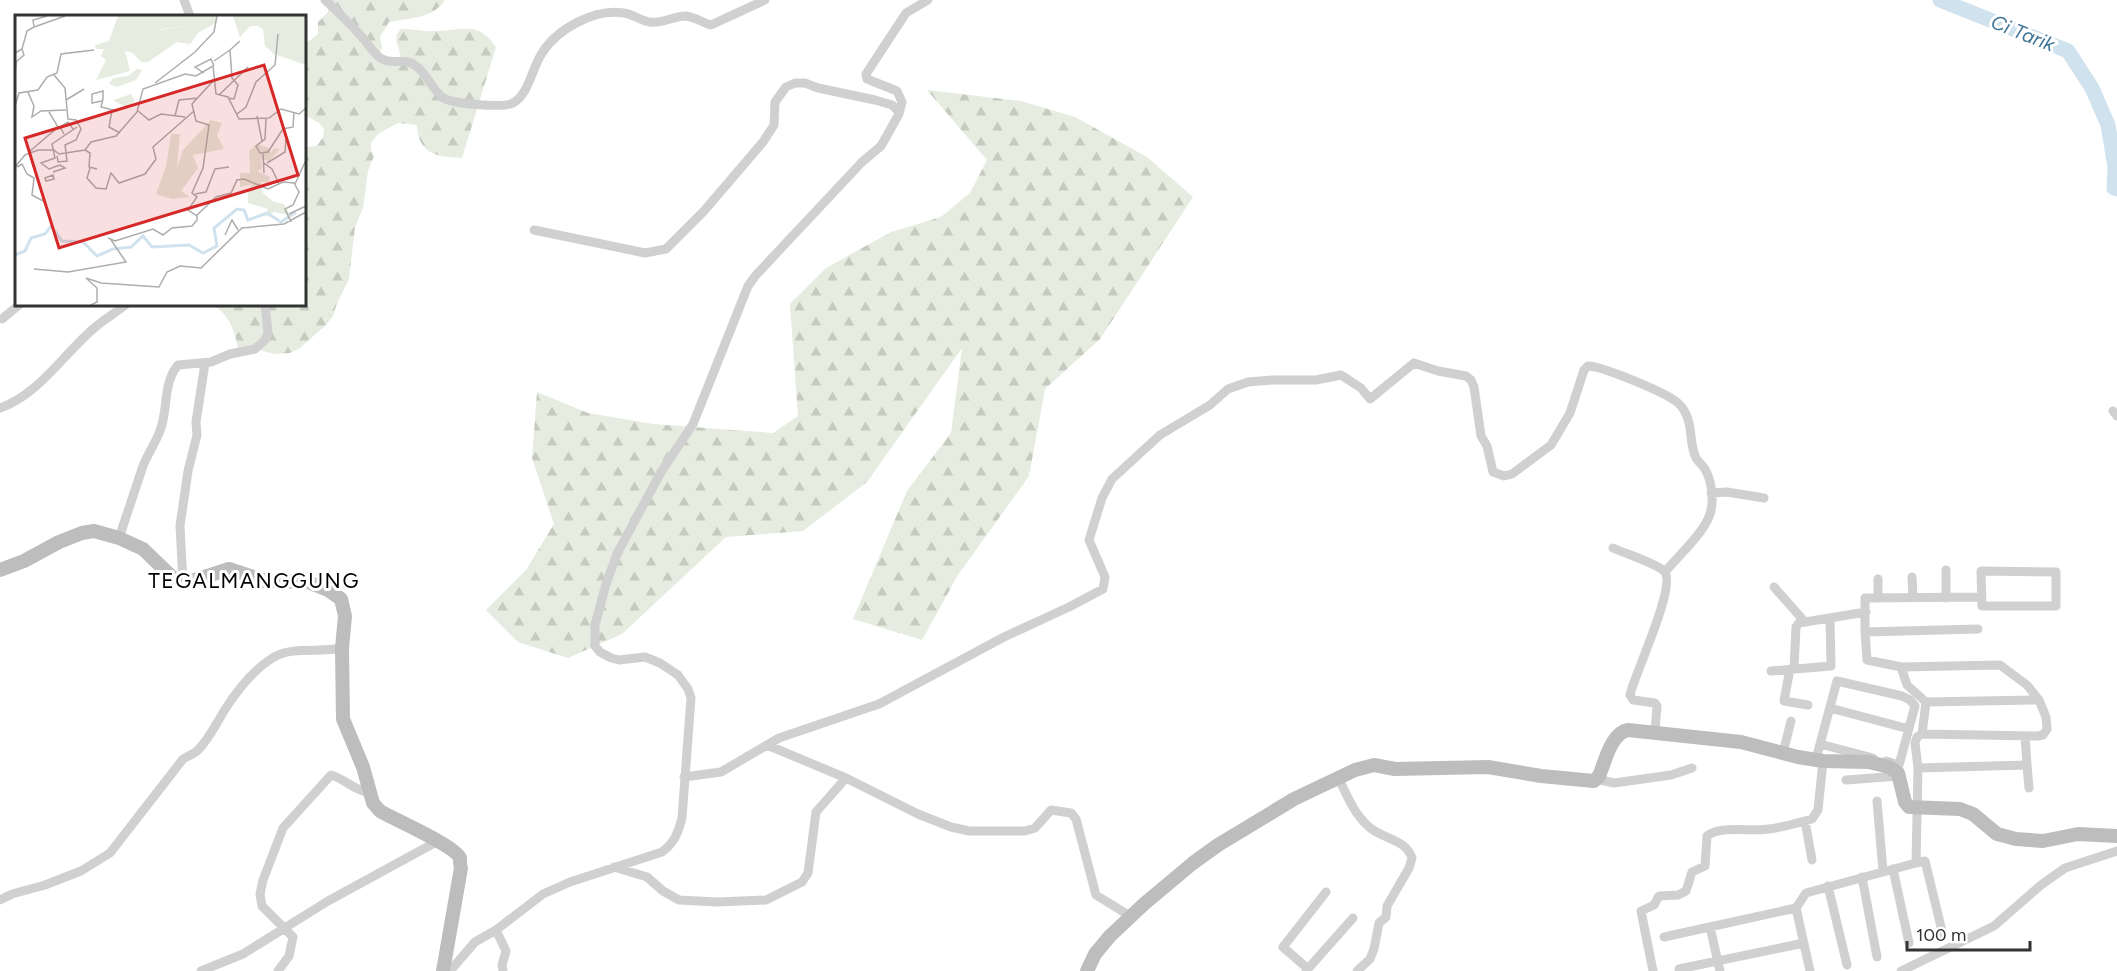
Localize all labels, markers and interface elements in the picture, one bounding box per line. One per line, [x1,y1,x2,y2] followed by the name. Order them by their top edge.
[1988,9,2060,57] water label: Ci Tarik
[15,15,306,306] inset map
[148,568,360,593] district label: TEGALMANGGUNG
[1907,914,2030,952] scale bar
[1916,924,1966,946] text: 100 m

